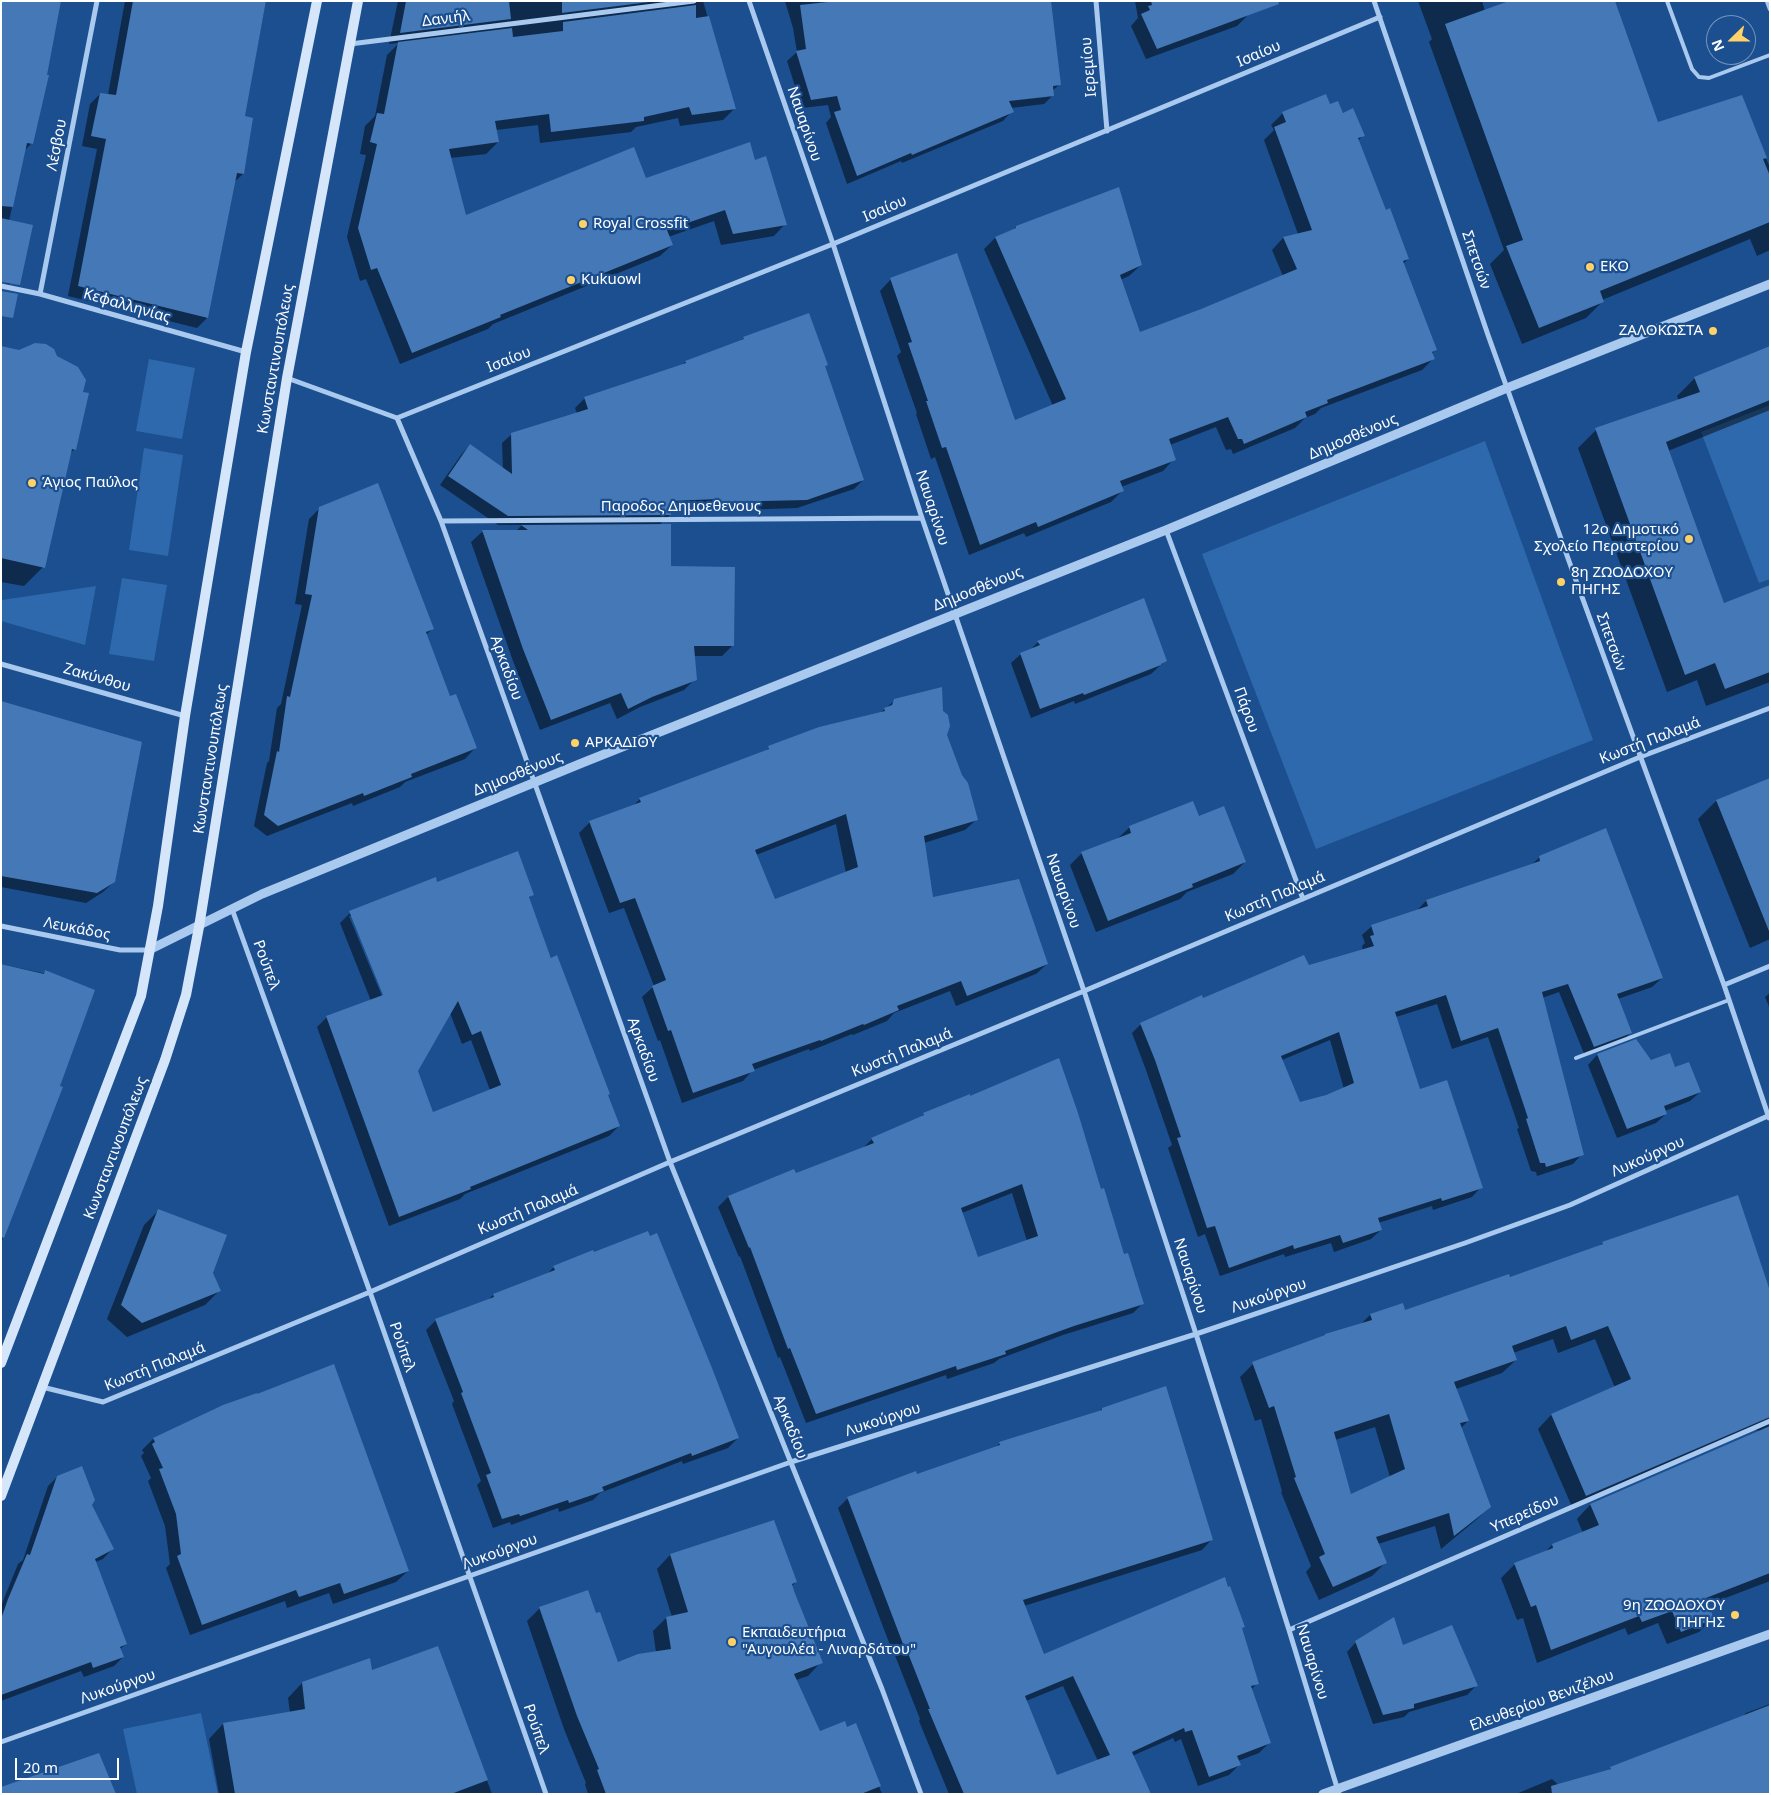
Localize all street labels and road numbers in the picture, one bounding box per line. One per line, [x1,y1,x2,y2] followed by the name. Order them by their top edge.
[421,7,471,31] street label: Δανιήλ
[1077,36,1101,98] street label: Ιερεμίου
[1234,37,1284,71] street label: Ισαίου
[783,84,825,164] street label: Ναυαρίνου
[43,118,71,172] street label: Λέσβου
[860,192,910,226] street label: Ισαίου
[1458,228,1494,292] street label: Σπετσών
[254,283,298,435] street label: Κωνσταντινουπόλεως
[81,285,173,327] street label: Κεφαλληνίας
[484,343,534,377] street label: Ισαίου
[1306,410,1400,464] street label: Δημοσθένους
[911,468,953,548] street label: Ναυαρίνου
[601,498,761,516] street label: Παροδος Δημοεθενους
[931,563,1025,615] street label: Δημοσθένους
[1592,610,1630,674] street label: Σπετσών
[486,633,526,703] street label: Αρκαδίου
[61,660,133,696] street label: Ζακύνθου
[190,683,232,835] street label: Κωνσταντινουπόλεως
[1229,685,1263,735] street label: Πάρου
[1597,713,1703,769] street label: Κωστή Παλαμά
[471,748,565,800] street label: Δημοσθένους
[1042,851,1084,931] street label: Ναυαρίνου
[1222,868,1328,926] street label: Κωστή Παλαμά
[42,914,112,944] street label: Λευκάδος
[249,938,283,992] street label: Ρούπελ
[623,1015,663,1085] street label: Αρκαδίου
[849,1025,955,1081] street label: Κωστή Παλαμά
[80,1074,152,1222] street label: Κωνσταντινουπόλεως
[1608,1133,1688,1181] street label: Λυκούργου
[475,1181,581,1239] street label: Κωστή Παλαμά
[1169,1236,1211,1316] street label: Ναυαρίνου
[1229,1275,1309,1317] street label: Λυκούργου
[385,1320,419,1374] street label: Ρούπελ
[102,1339,208,1395] street label: Κωστή Παλαμά
[769,1392,811,1462] street label: Αρκαδίου
[843,1399,923,1441] street label: Λυκούργου
[1488,1491,1562,1537] street label: Υπερείδου
[460,1530,540,1574] street label: Λυκούργου
[1292,1622,1332,1702] street label: Ναυαρίνου
[78,1666,158,1708] street label: Λυκούργου
[1467,1667,1617,1735] street label: Ελευθερίου Βενιζέλου
[519,1702,553,1756] street label: Ρούπελ

